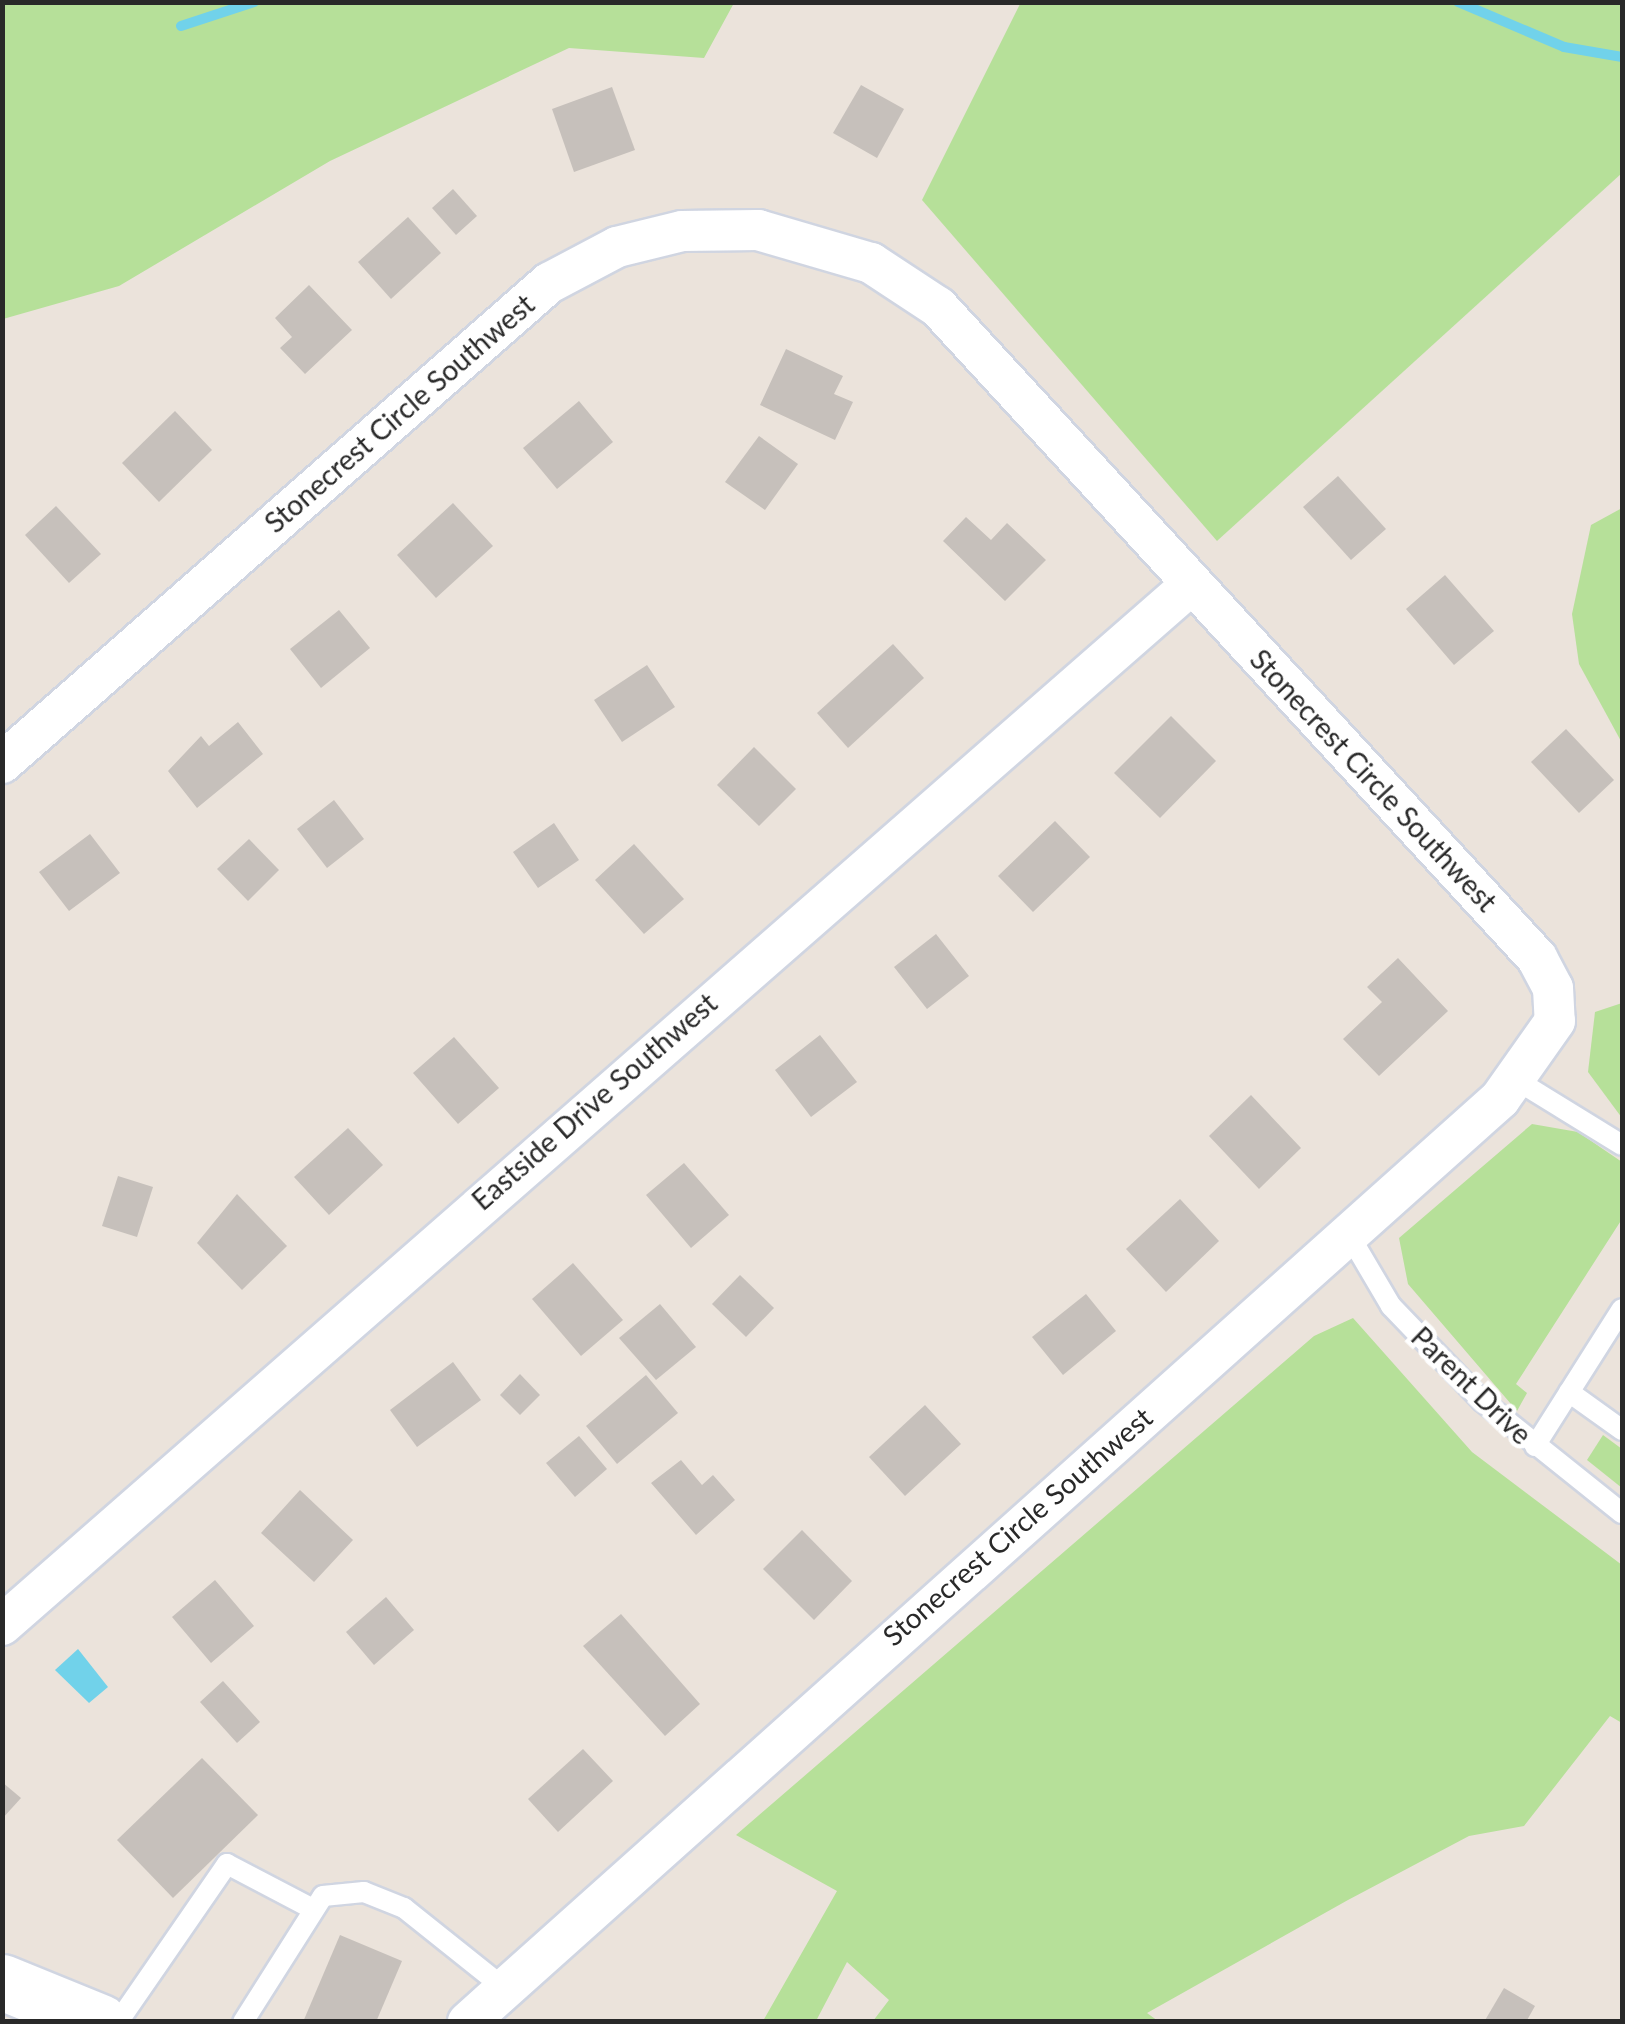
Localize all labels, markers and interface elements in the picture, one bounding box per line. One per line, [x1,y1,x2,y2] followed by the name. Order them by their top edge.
[257,287,541,539] street label: Stonecrest Circle Southwest
[1244,642,1504,918] street label: Stonecrest Circle Southwest
[465,986,723,1216] street label: Eastside Drive Southwest
[1405,1319,1539,1451] street label: Parent Drive
[875,1400,1159,1652] street label: Stonecrest Circle Southwest

